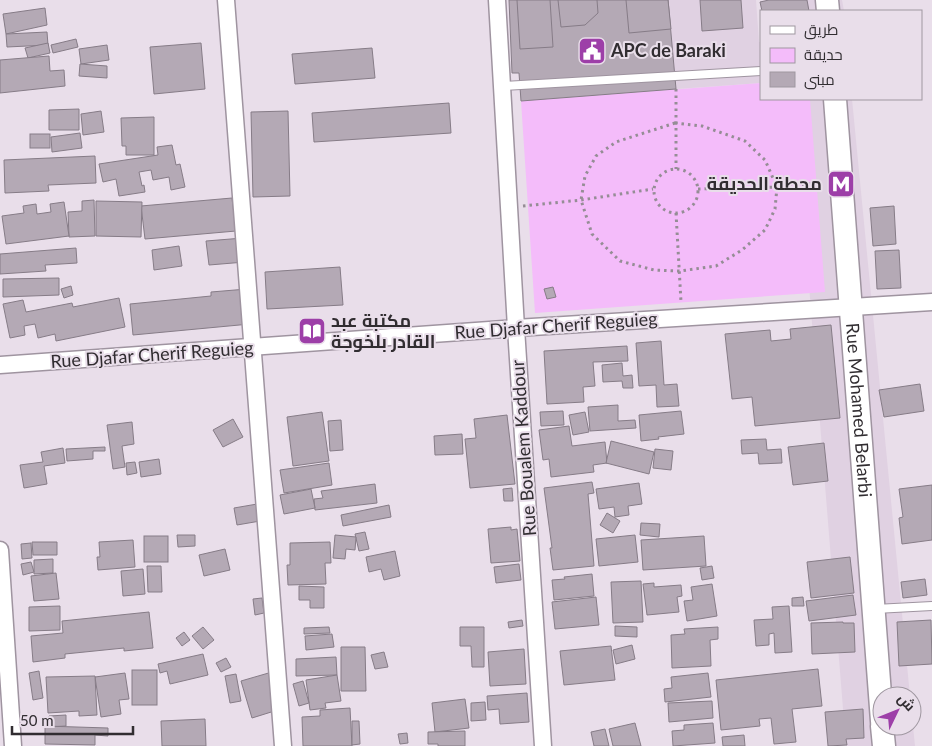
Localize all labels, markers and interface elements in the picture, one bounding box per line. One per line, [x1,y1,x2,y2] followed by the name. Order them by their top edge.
[760,10,922,100] legend
[804,20,838,40] text: طريق
[577,36,607,66] public building icon: APC de Baraki
[610,39,726,61] place label: APC de Baraki
[804,45,843,63] text: حديقة
[804,70,835,90] text: مبنى
[826,169,856,199] metro station icon: محطة الحديقة
[707,172,822,194] place label: محطة الحديقة
[454,307,658,343] street label: Rue Djafar Cherif Reguieg
[331,309,435,353] place label: مكتبة عبد القادر بلخوجة
[297,316,327,346] library icon: مكتبة عبد القادر بلخوجة
[842,322,877,498] street label: Rue Mohamed Belarbi
[50,336,254,372] street label: Rue Djafar Cherif Reguieg
[506,359,540,537] street label: Rue Boualem Kaddour
[872,686,922,736] north arrow
[894,689,919,715] text: ش
[12,704,134,736] scale bar
[20,711,54,729] text: 50 m

